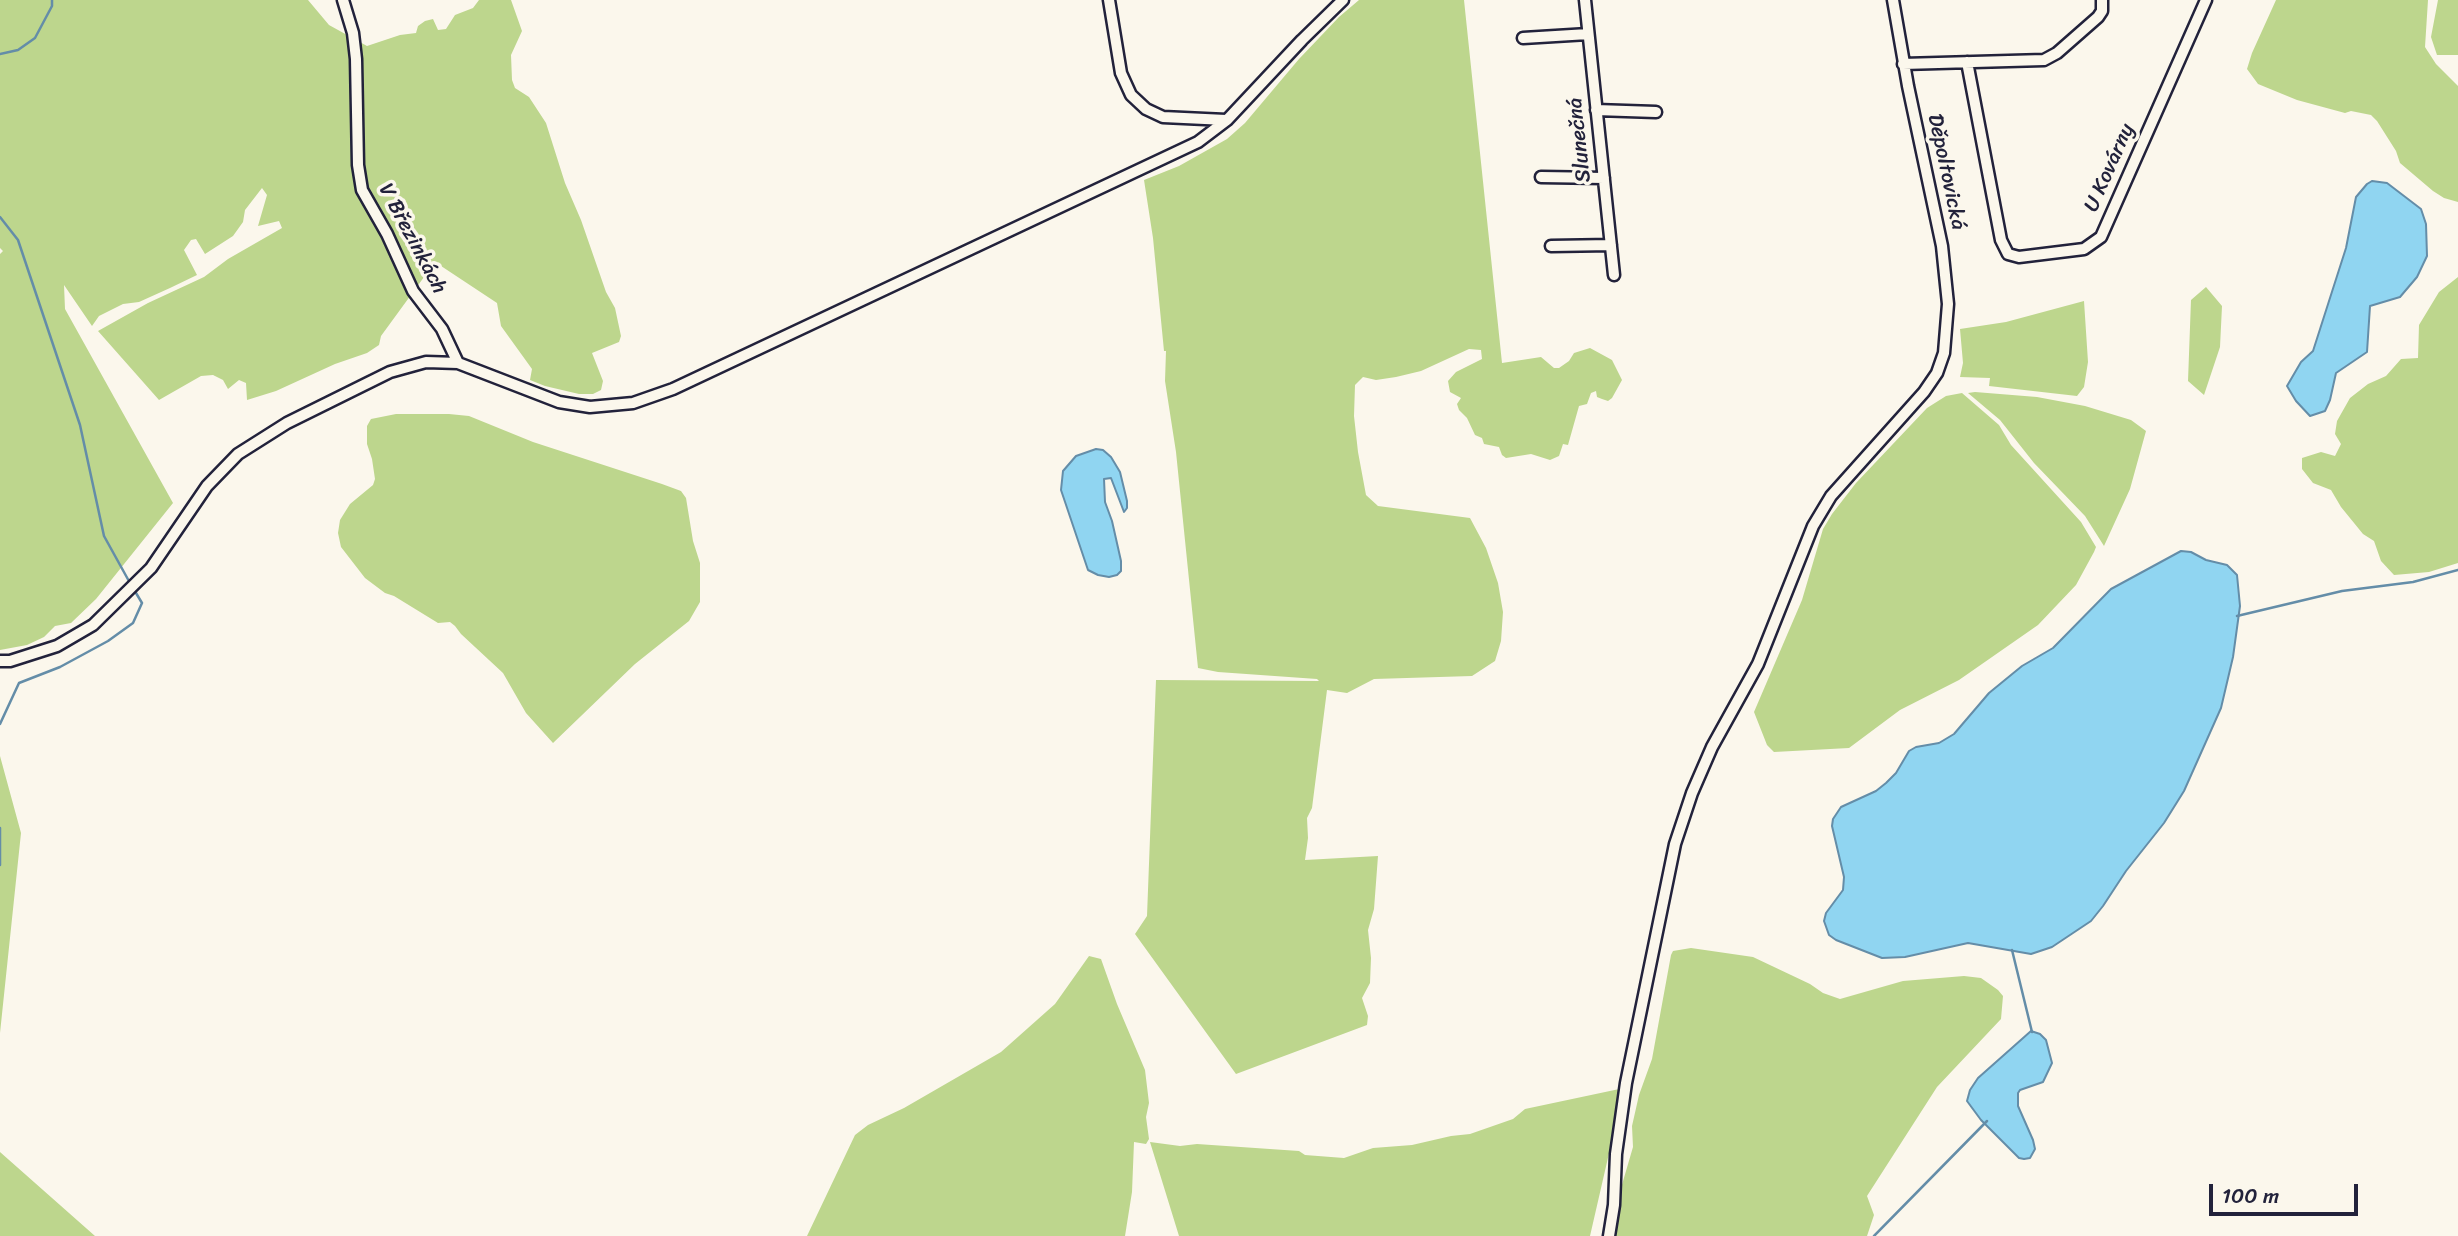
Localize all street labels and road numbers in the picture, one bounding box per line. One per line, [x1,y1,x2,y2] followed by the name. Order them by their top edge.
[1563,96,1597,184] street label: Slunečná
[1921,112,1971,232] street label: Děpoltovická
[2079,120,2141,216] street label: U Kovárny
[373,180,451,298] street label: V Březinkách

